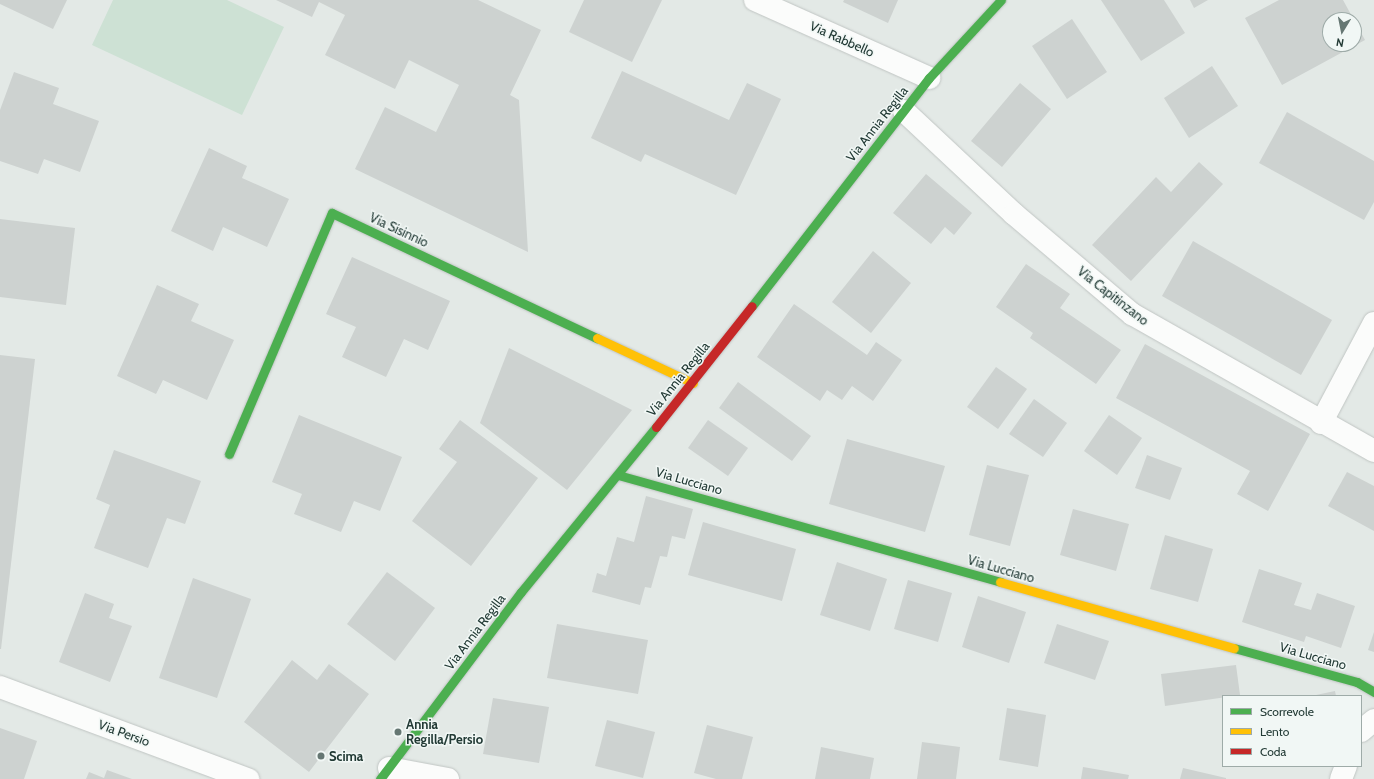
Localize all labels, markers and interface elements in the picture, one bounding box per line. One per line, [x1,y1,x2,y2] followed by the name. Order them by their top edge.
[1322,12,1362,52] north arrow
[807,18,877,60] street label: Via Rabbello
[1335,35,1345,50] text: N
[843,83,911,165] street label: Via Annia Regilla
[367,210,431,250] street label: Via Sisinnio
[1074,263,1152,329] street label: Via Capitinzano
[643,339,713,419] street label: Via Annia Regilla
[654,464,724,498] street label: Via Lucciano
[966,552,1036,586] street label: Via Lucciano
[441,591,509,673] street label: Via Annia Regilla
[1278,639,1348,673] street label: Via Lucciano
[1222,695,1362,767] legend
[1260,704,1314,719] text: Scorrevole
[96,716,152,750] street label: Via Persio
[406,717,483,748] place label: Annia Regilla/Persio
[1260,724,1289,739] text: Lento
[393,727,403,737] marker: Annia Regilla/Persio
[1260,744,1286,759] text: Coda
[329,748,363,764] place label: Scima
[316,751,326,761] marker: Scima

